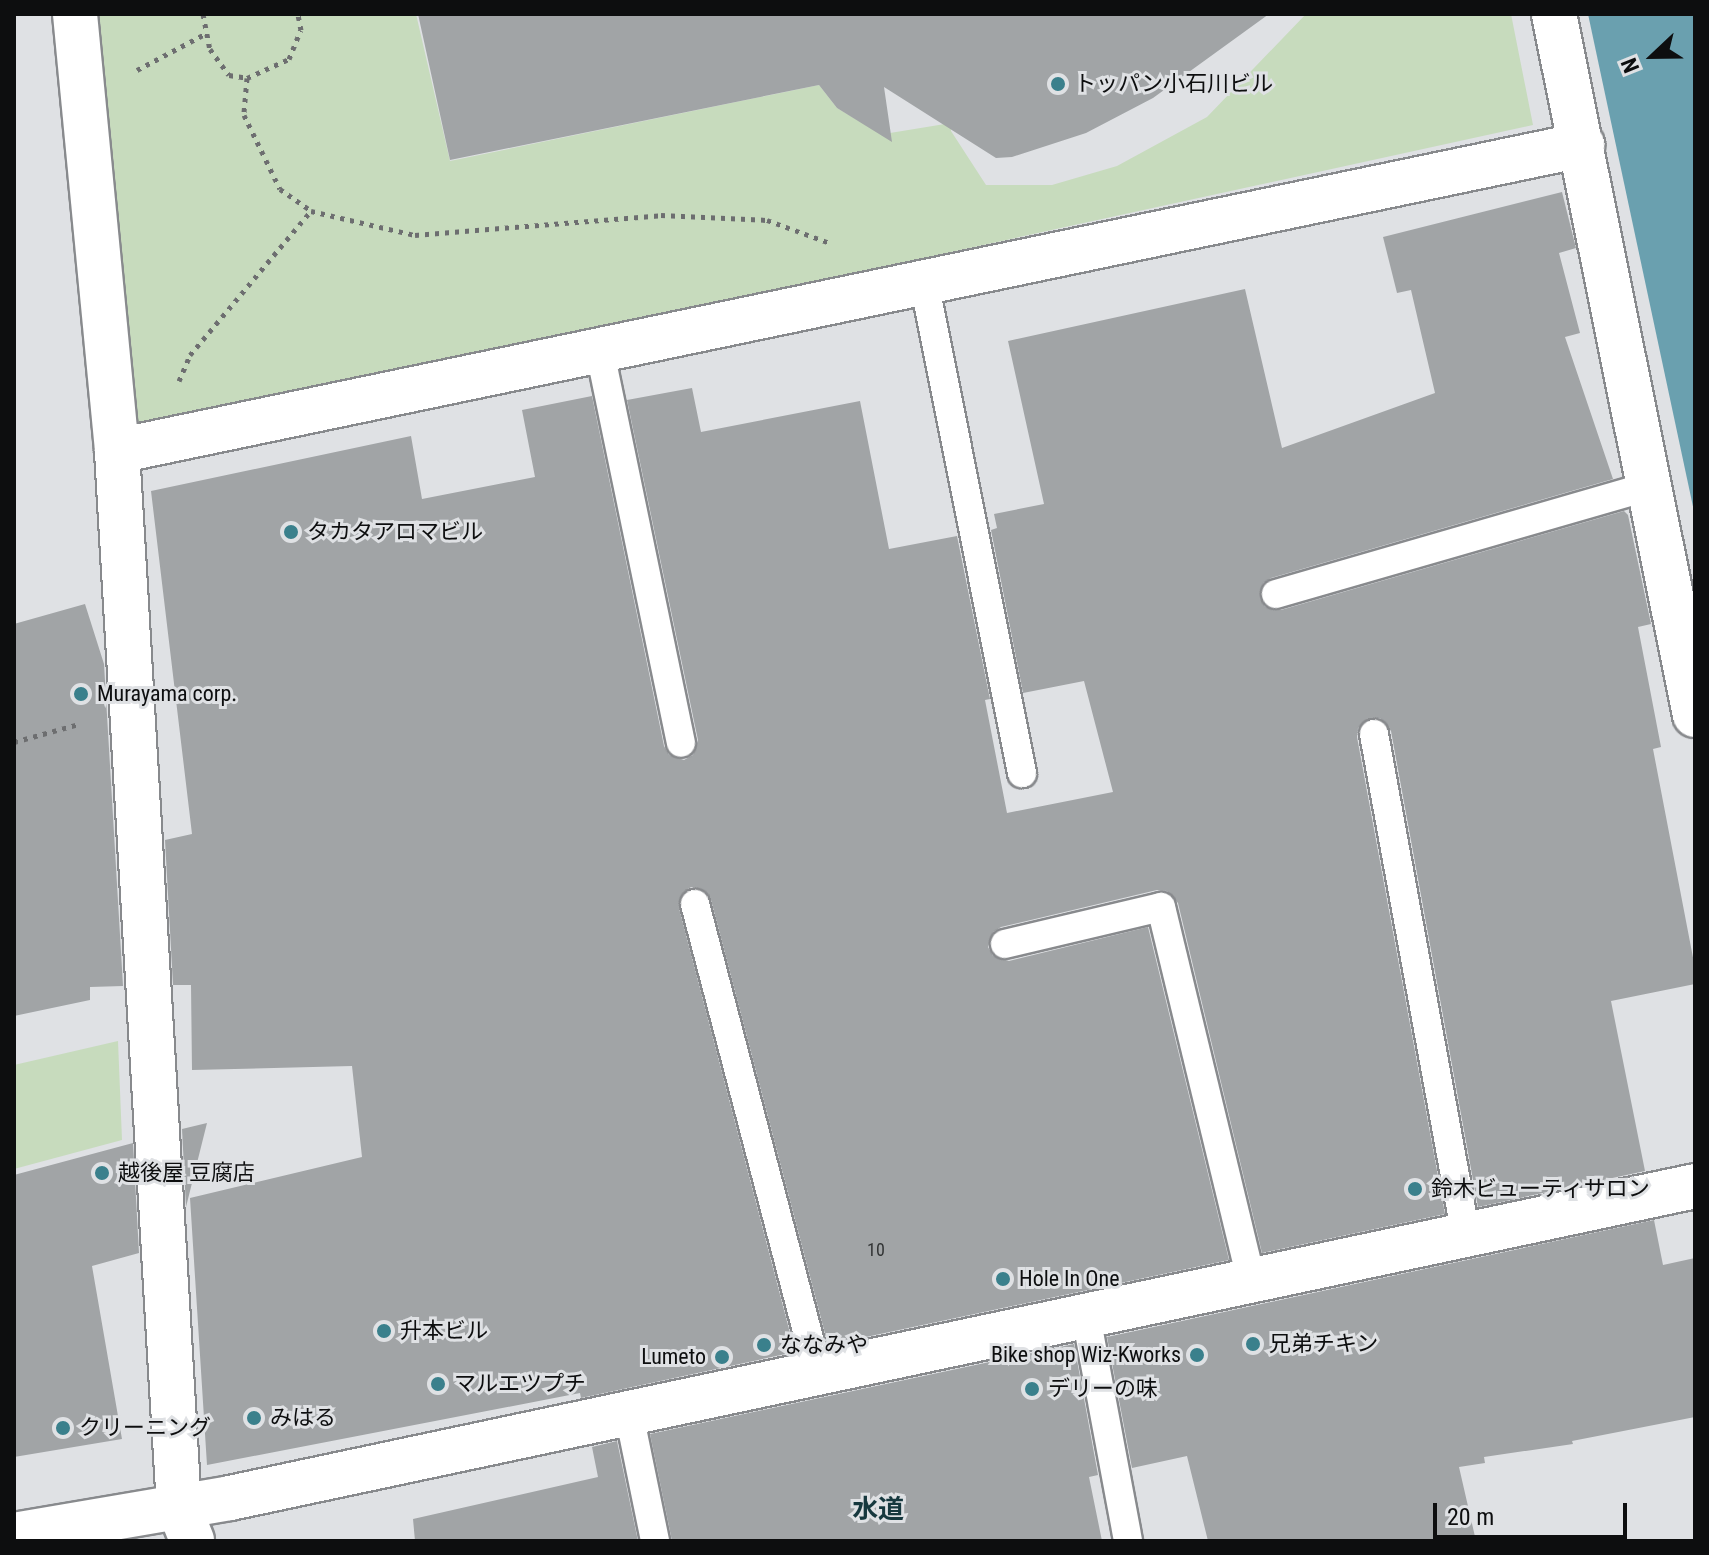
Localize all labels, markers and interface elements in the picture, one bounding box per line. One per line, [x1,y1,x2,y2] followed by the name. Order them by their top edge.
[1613,16,1693,96] north arrow
[1616,54,1644,76] text: N
[1074,71,1272,97] place label: トッパン小石川ビル
[1049,75,1067,93] marker: トッパン小石川ビル
[307,519,483,545] place label: タカタアロマビル
[282,523,300,541] marker: タカタアロマビル
[97,681,237,707] place label: Murayama corp.
[72,685,90,703] marker: Murayama corp.
[118,1160,255,1186] place label: 越後屋 豆腐店
[93,1164,111,1182] marker: 越後屋 豆腐店
[1431,1176,1651,1202] place label: 鈴木ビューティサロン
[1406,1180,1424,1198] marker: 鈴木ビューティサロン
[867,1239,885,1261] house number: 10
[1019,1266,1119,1292] place label: Hole In One
[994,1270,1012,1288] marker: Hole In One
[400,1318,488,1344] place label: 升本ビル
[375,1322,393,1340] marker: 升本ビル
[1269,1331,1379,1357] place label: 兄弟チキン
[780,1332,868,1358] place label: ななみや
[1244,1335,1262,1353] marker: 兄弟チキン
[755,1336,773,1354] marker: ななみや
[991,1342,1181,1368] place label: Bike shop Wiz-Kworks
[641,1344,706,1370] place label: Lumeto
[1188,1346,1206,1364] marker: Bike shop Wiz-Kworks
[713,1348,731,1366] marker: Lumeto
[454,1371,586,1397] place label: マルエツプチ
[429,1375,447,1393] marker: マルエツプチ
[1048,1376,1158,1402] place label: デリーの味
[1023,1380,1041,1398] marker: デリーの味
[270,1405,336,1431] place label: みはる
[245,1409,263,1427] marker: みはる
[79,1415,211,1441] place label: クリーニング
[54,1419,72,1437] marker: クリーニング
[1437,1487,1631,1537] scale bar
[852,1494,904,1526] district label: 水道
[1447,1503,1494,1531] text: 20 m

